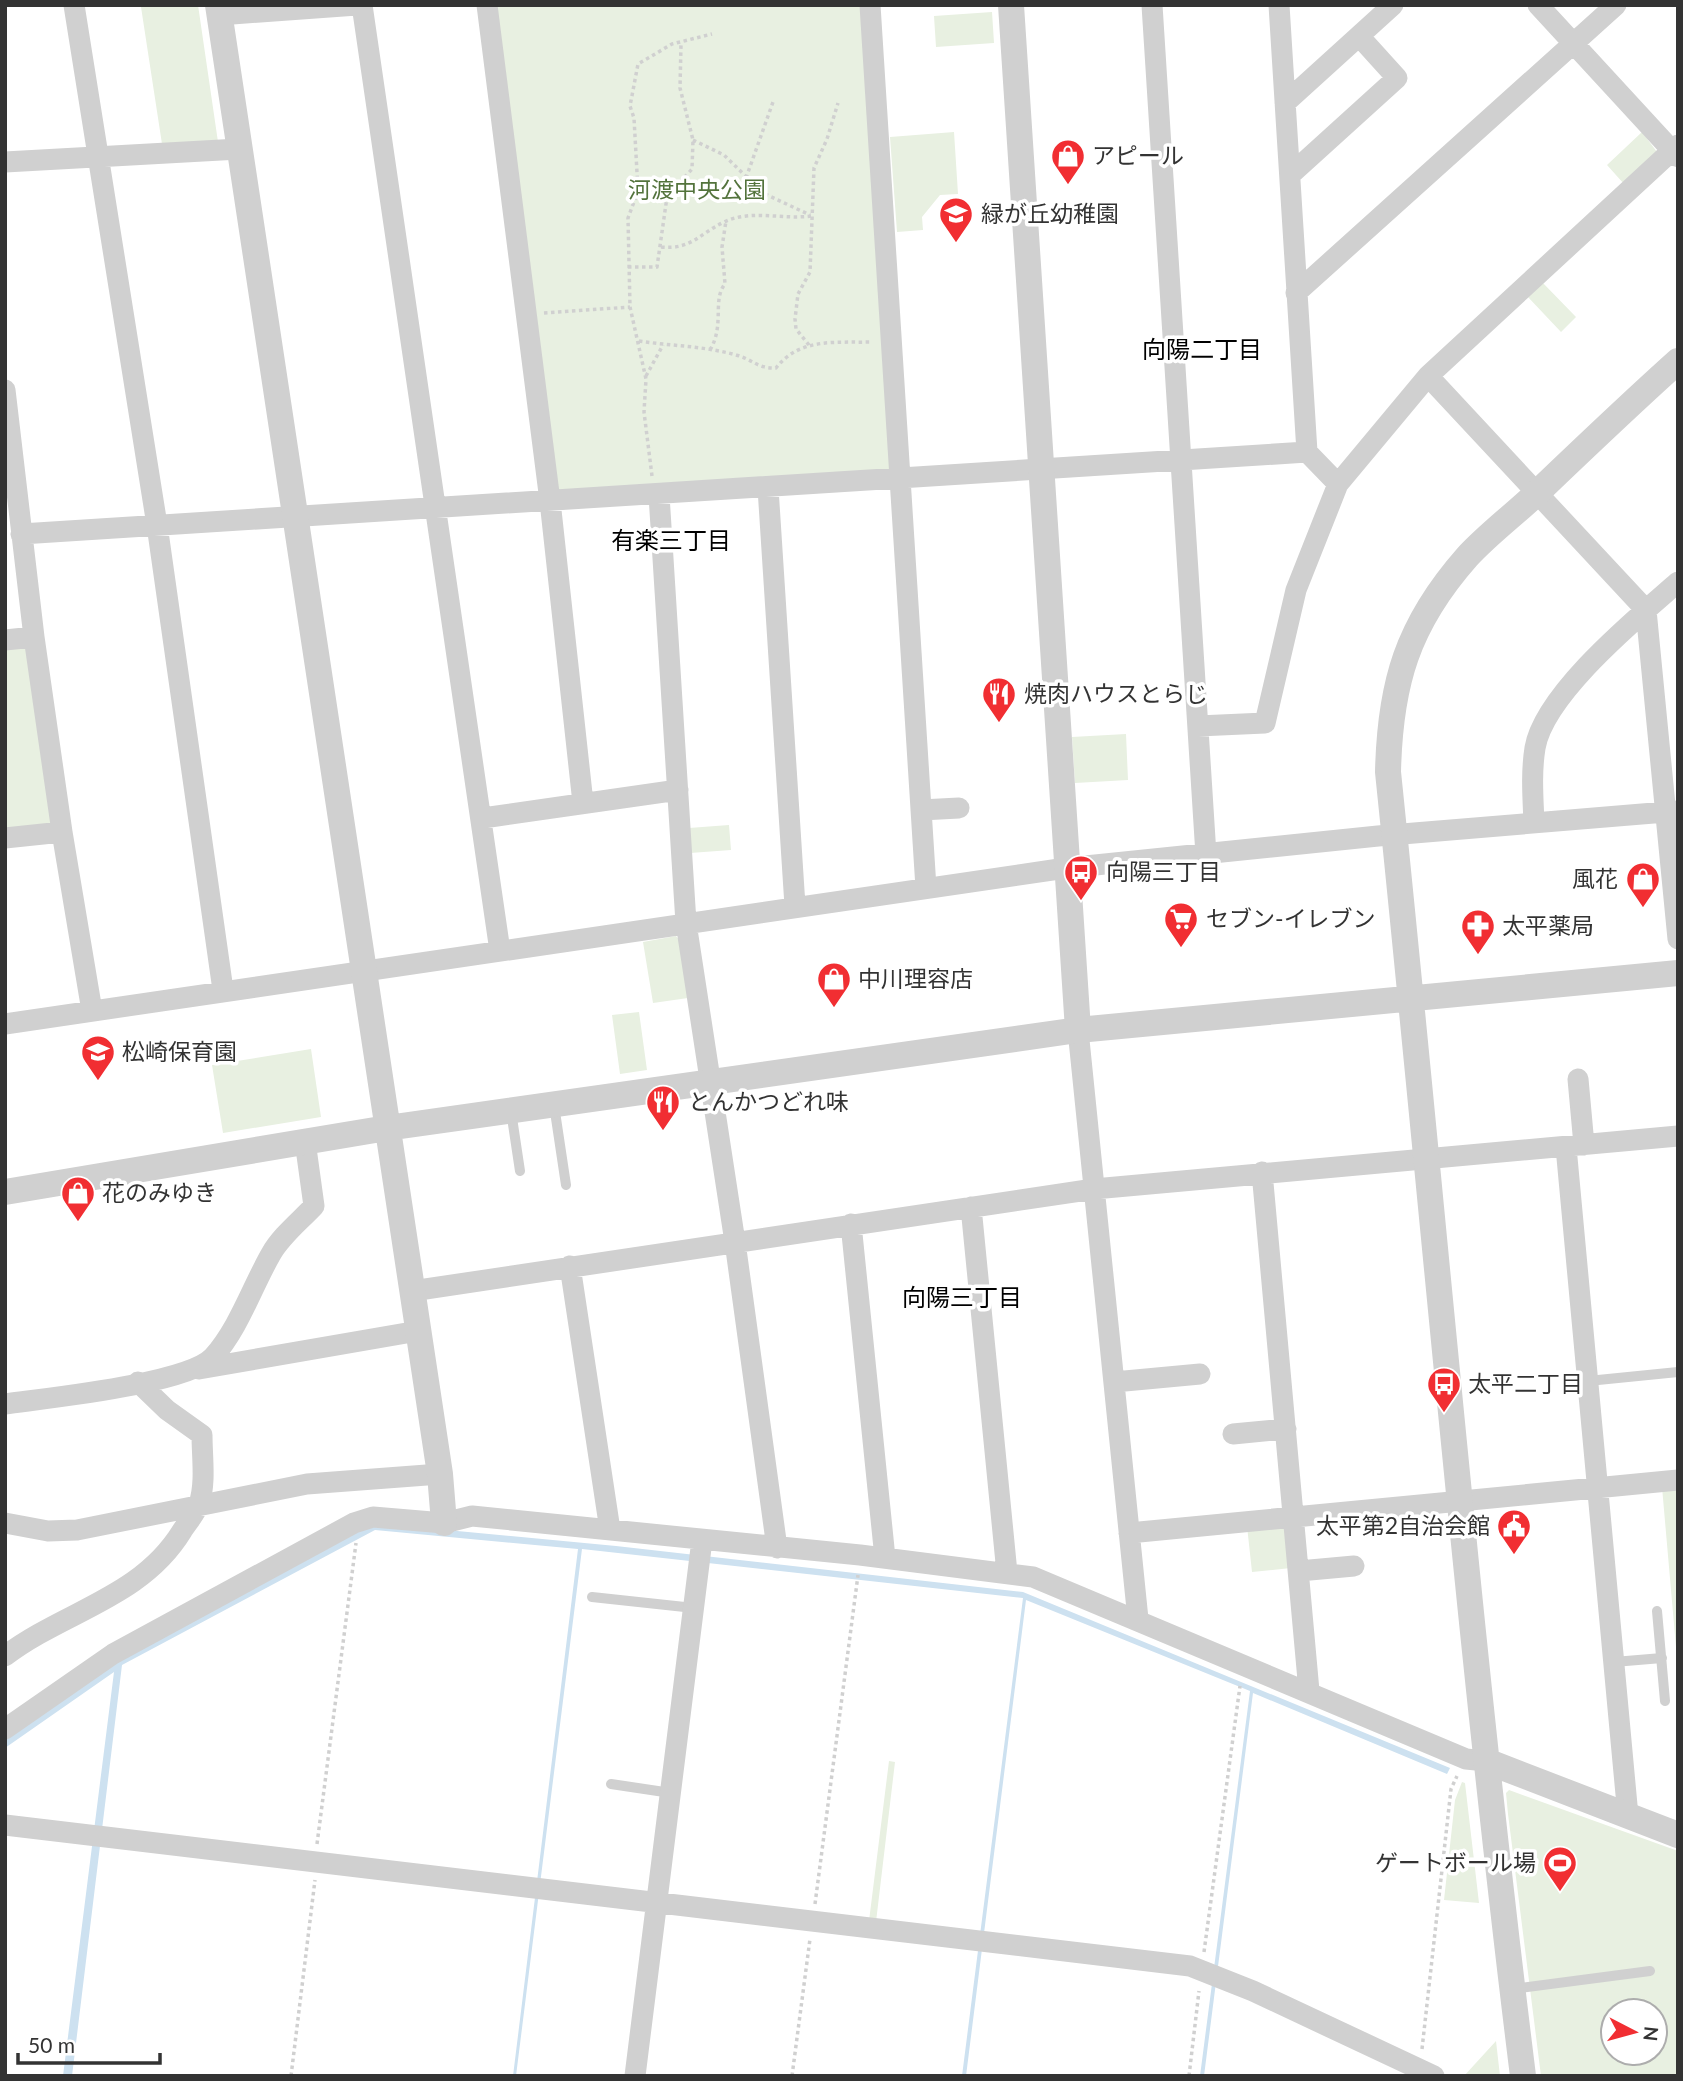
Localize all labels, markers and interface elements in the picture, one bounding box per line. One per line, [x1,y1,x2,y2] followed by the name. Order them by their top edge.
[1049,137,1087,186] shop icon: アピール
[1092,141,1184,169] place label: アピール
[628,175,766,203] park label: 河渡中央公園
[937,195,975,244] school or university icon: 緑が丘幼稚園
[981,199,1119,227] place label: 緑が丘幼稚園
[1142,334,1262,363] district label: 向陽二丁目
[611,525,731,554] district label: 有楽三丁目
[980,675,1018,724] restaurant icon: 焼肉ハウスとらじ
[1024,679,1208,707] place label: 焼肉ハウスとらじ
[1062,853,1100,902] bus stop icon: 向陽三丁目
[1106,857,1221,885] place label: 向陽三丁目
[1624,860,1662,909] shop icon: 風花
[1572,864,1618,892] place label: 風花
[1162,900,1200,949] supermarket icon: セブン-イレブン
[1206,904,1376,932] place label: セブン-イレブン
[1459,907,1497,956] pharmacy icon: 太平薬局
[1502,911,1594,939] place label: 太平薬局
[815,960,853,1009] shop icon: 中川理容店
[858,964,973,992] place label: 中川理容店
[79,1033,117,1082] school or university icon: 松崎保育園
[122,1037,237,1065] place label: 松崎保育園
[644,1083,682,1132] restaurant icon: とんかつどれ味
[688,1087,849,1115] place label: とんかつどれ味
[59,1174,97,1223] shop icon: 花のみゆき
[102,1178,217,1206] place label: 花のみゆき
[902,1282,1022,1311] district label: 向陽三丁目
[1425,1365,1463,1414] bus stop icon: 太平二丁目
[1468,1369,1583,1397] place label: 太平二丁目
[1495,1507,1533,1556] public building icon: 太平第2自治会館
[1316,1511,1490,1539] place label: 太平第2自治会館
[1541,1844,1579,1893] sports icon: ゲートボール場
[1375,1848,1536,1876] place label: ゲートボール場
[1599,1997,1669,2067] north arrow
[18,2022,159,2066] scale bar
[1639,2025,1664,2042] text: N
[28,2032,75,2057] text: 50 m

